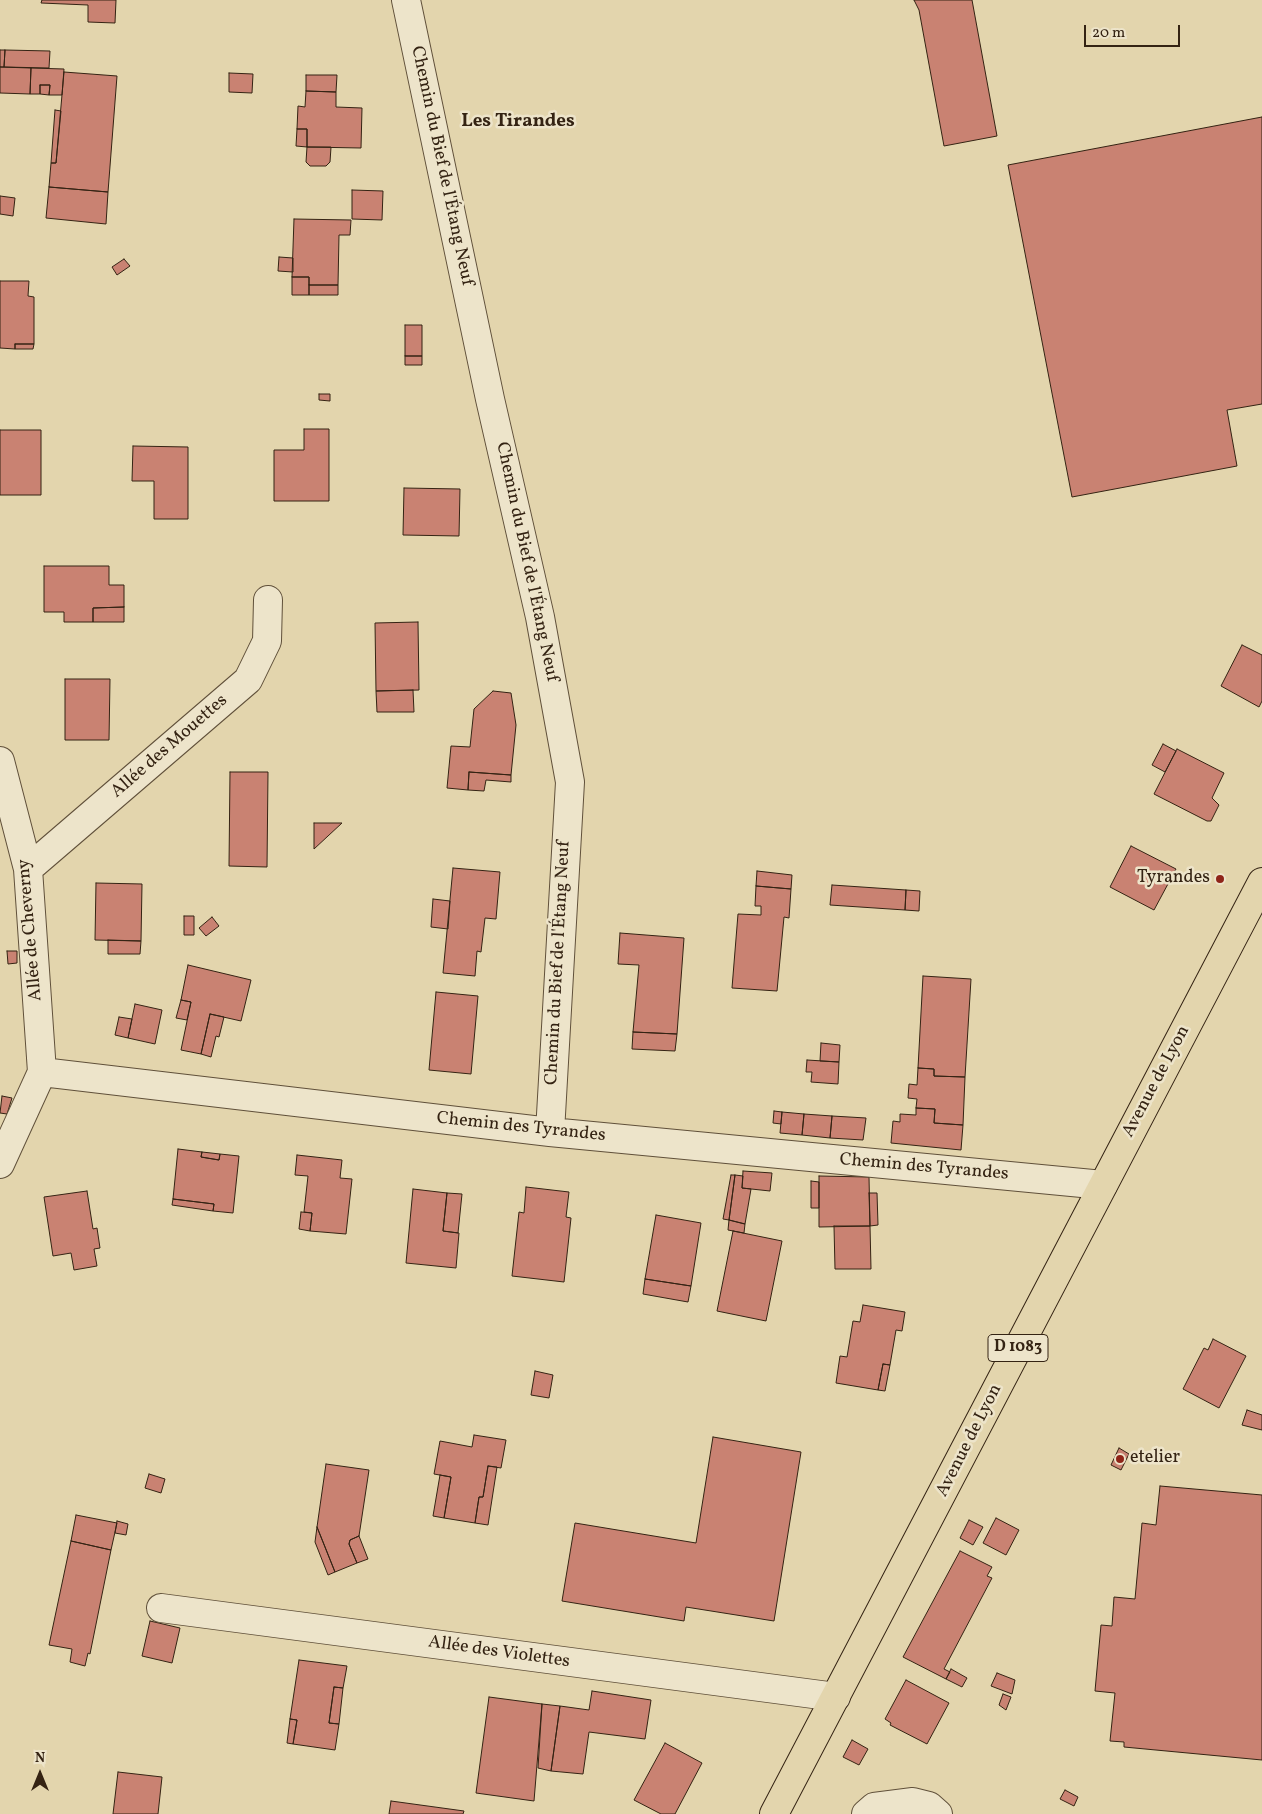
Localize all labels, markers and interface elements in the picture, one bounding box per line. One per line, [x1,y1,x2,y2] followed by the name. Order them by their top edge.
[1087,15,1183,47] scale bar
[1092,23,1125,44] text: 20 m
[405,44,477,288] street label: Chemin du Bief de l'Étang Neuf
[461,112,575,134] district label: Les Tirandes
[490,440,562,684] street label: Chemin du Bief de l'Étang Neuf
[107,691,233,803] street label: Allée des Mouettes
[542,840,576,1086] street label: Chemin du Bief de l'Étang Neuf
[14,858,48,1002] street label: Allée de Cheverny
[1137,868,1210,890] place label: Tyrandes
[1214,873,1226,885] marker: Tyrandes
[1118,1022,1196,1142] street label: Avenue de Lyon
[435,1108,607,1148] street label: Chemin des Tyrandes
[839,1150,1009,1186] street label: Chemin des Tyrandes
[988,1335,1048,1362] road number: D 1083
[932,1381,1008,1501] street label: Avenue de Lyon
[1130,1448,1180,1470] place label: etelier
[1114,1453,1126,1465] marker: etelier
[427,1632,571,1674] street label: Allée des Violettes
[15,1749,65,1799] north arrow
[35,1749,45,1768] text: N

